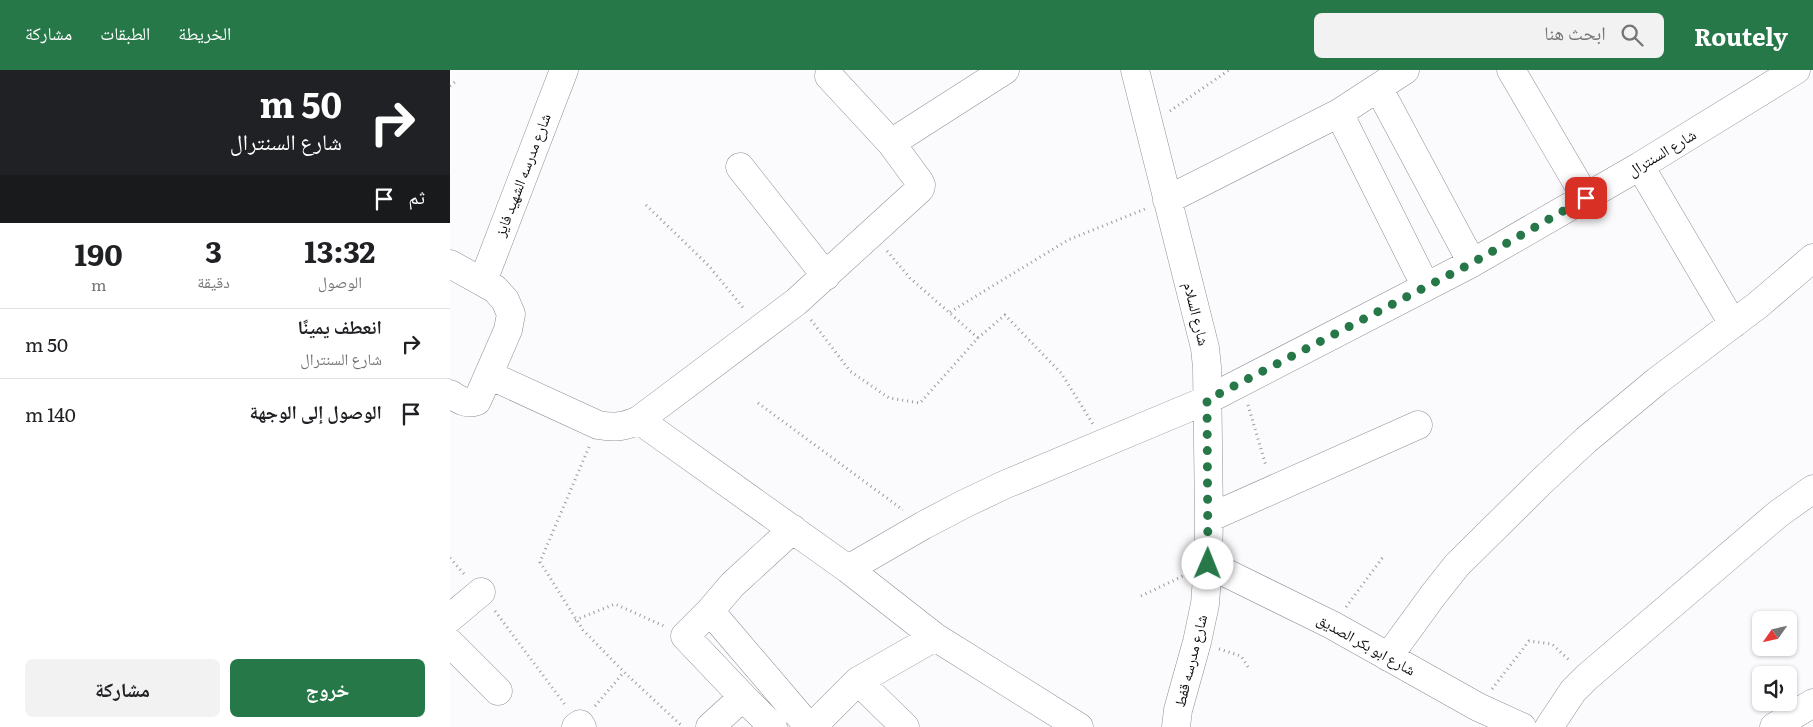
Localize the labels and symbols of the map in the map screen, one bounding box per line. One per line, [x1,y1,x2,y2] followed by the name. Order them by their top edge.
[487,109,556,240] street label: شارع مدرسه الشهيد فايز
[1622,122,1700,181] street label: شارع السنترال
[1565,177,1607,219] pin
[1178,279,1216,348] street label: شارع السلام
[1181,537,1233,589] position arrow
[1313,607,1420,680] street label: شارع ابو بكر الصديق
[1752,611,1798,656] north arrow
[1167,612,1212,709] street label: شارع مدرسه قفط

